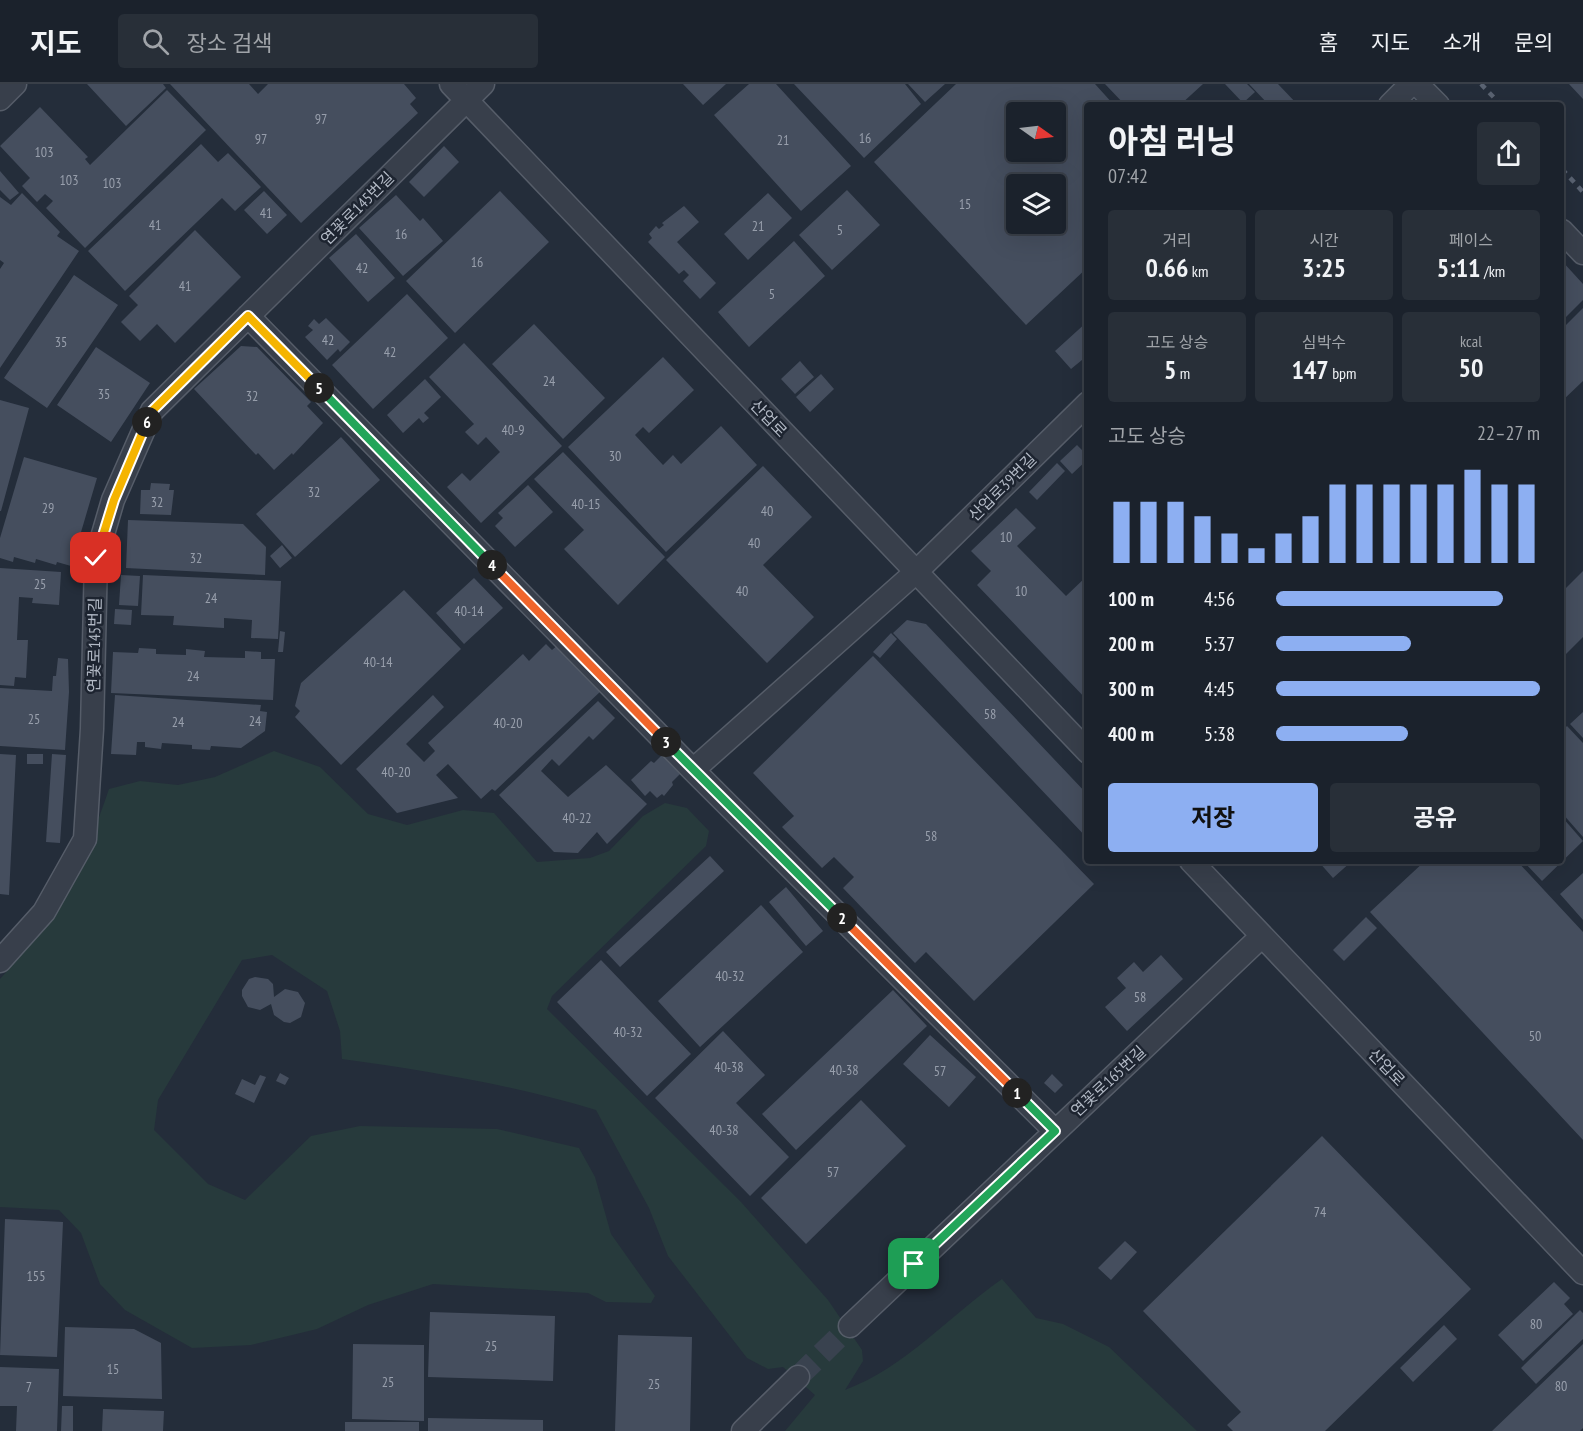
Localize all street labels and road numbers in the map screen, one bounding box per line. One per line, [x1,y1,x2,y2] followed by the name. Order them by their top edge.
[316,167,398,249] street label: 연꽃로145번길
[746,395,792,441] street label: 산업로
[964,449,1040,525] street label: 산업로39번길
[83,597,105,693] street label: 연꽃로145번길
[1066,1041,1150,1121] street label: 연꽃로165번길
[1364,1044,1410,1090] street label: 산업로

